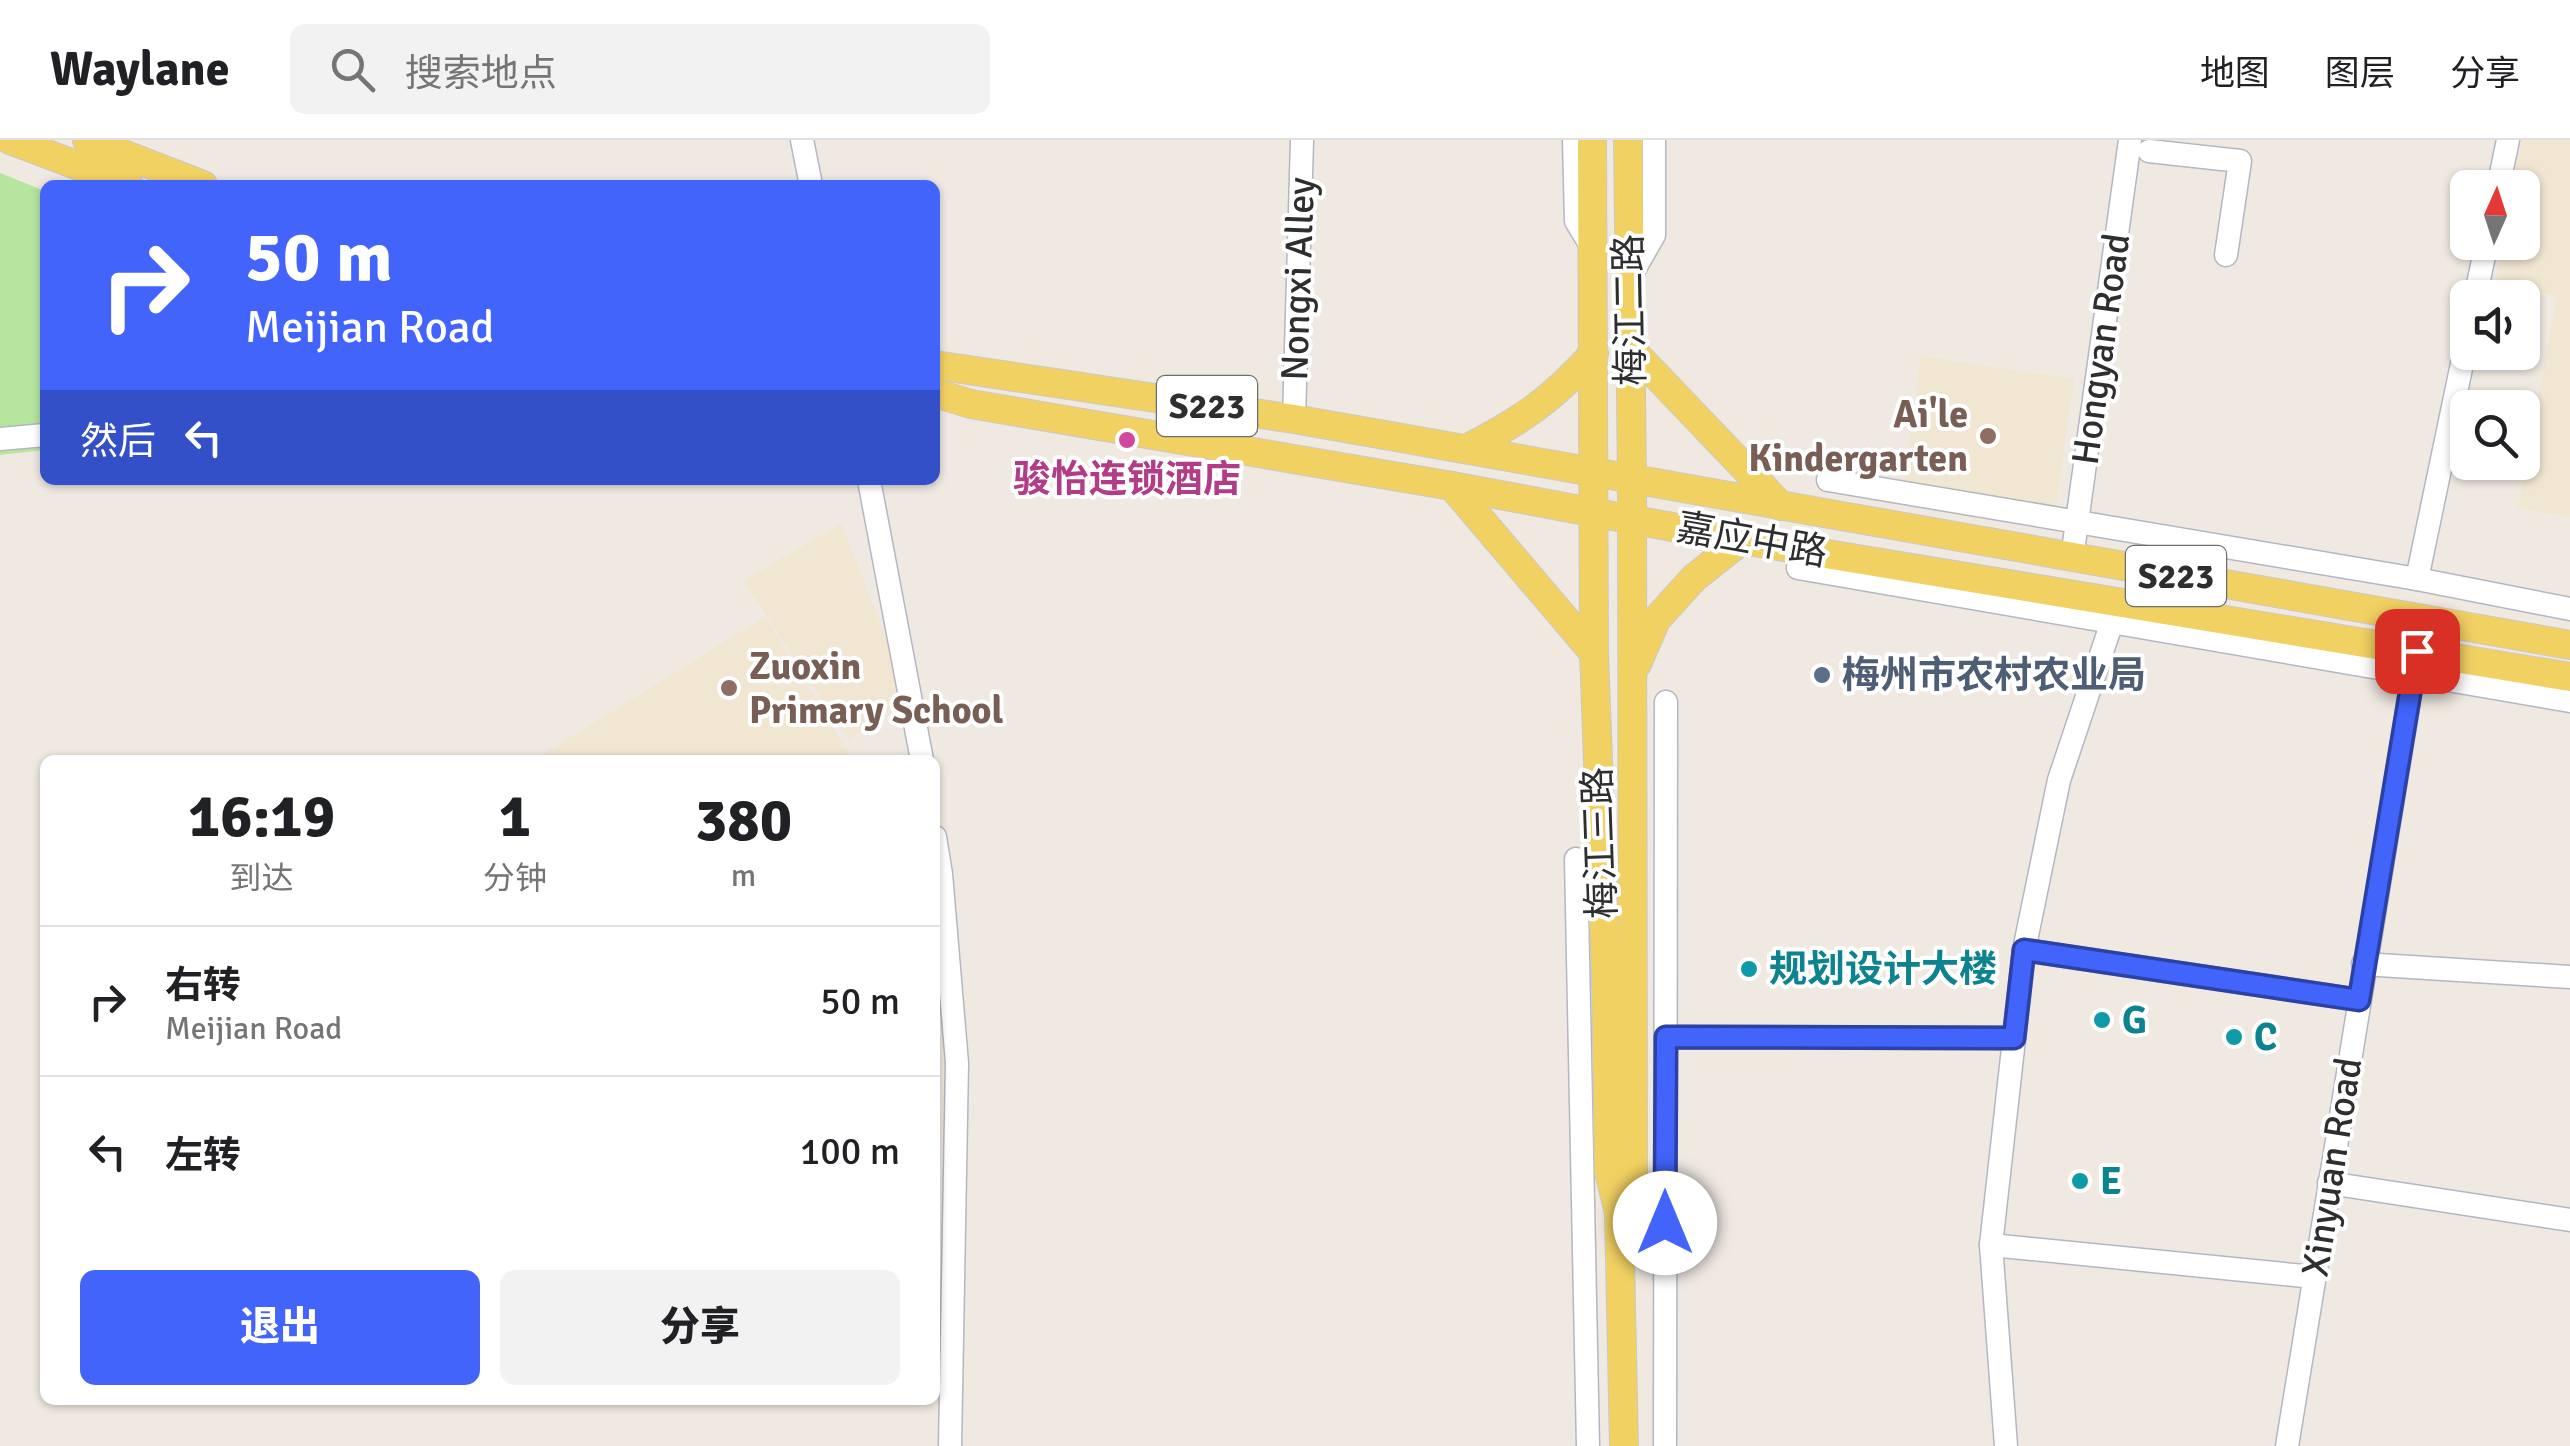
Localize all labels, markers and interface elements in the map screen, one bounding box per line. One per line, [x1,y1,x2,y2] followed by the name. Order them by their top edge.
[290,24,990,114] search box
[50,40,230,99] text: Waylane
[325,42,380,97] icon: search
[405,50,557,97] text: 搜索地点
[2200,52,2270,95] text: 地图
[2325,52,2395,95] text: 图层
[2450,52,2520,95] text: 分享
[2450,170,2540,260] north arrow
[2450,170,2540,480] map controls
[1271,176,1325,381] street label: Nongxi Alley
[245,214,393,300] text: 50 m
[80,220,210,350] icon: right
[2062,230,2140,468] street label: Hongyan Road
[1605,234,1655,386] street label: 梅江二路
[2450,280,2540,370] button: sound
[245,300,494,355] text: Meijian Road
[1157,376,1257,436] road number: S223
[2450,390,2540,480] button: search
[1748,391,1968,482] place label: Ai'le Kindergarten
[176,410,231,465] icon: left
[80,418,156,465] text: 然后
[1977,425,1999,447] marker: Ai'le Kindergarten
[1116,429,1138,451] marker: 骏怡连锁酒店
[1013,456,1241,503] place label: 骏怡连锁酒店
[1673,504,1831,576] street label: 嘉应中路
[2126,546,2226,606] road number: S223
[2375,609,2460,694] pin
[2390,624,2445,679] icon: arrive
[749,643,1003,734] place label: Zuoxin Primary School
[1842,652,2146,699] place label: 梅州市农村农业局
[1811,664,1833,686] marker: 梅州市农村农业局
[718,677,740,699] marker: Zuoxin Primary School
[1574,766,1626,920] street label: 梅江三路
[188,780,335,854] text: 16:19
[499,780,531,854] text: 1
[695,784,792,858] text: 380
[731,856,756,895] text: m
[230,859,294,898] text: 到达
[483,859,547,898] text: 分钟
[1769,946,1997,993] place label: 规划设计大楼
[1738,958,1760,980] marker: 规划设计大楼
[165,962,241,1009] text: 右转
[80,974,135,1029] icon: right
[820,978,900,1025] text: 50 m
[2122,997,2147,1044] place label: G
[165,1009,342,1048] text: Meijian Road
[2091,1009,2113,1031] marker: G
[2254,1014,2277,1061] place label: C
[2223,1026,2245,1048] marker: C
[2292,1054,2372,1280] street label: Xinyuan Road
[80,1124,135,1179] icon: left
[800,1128,900,1175] text: 100 m
[165,1132,241,1179] text: 左转
[2100,1158,2122,1205] place label: E
[2069,1170,2091,1192] marker: E
[1613,1171,1717,1275] position arrow
[80,1270,480,1385] button: 退出
[500,1270,900,1385] button: 分享

